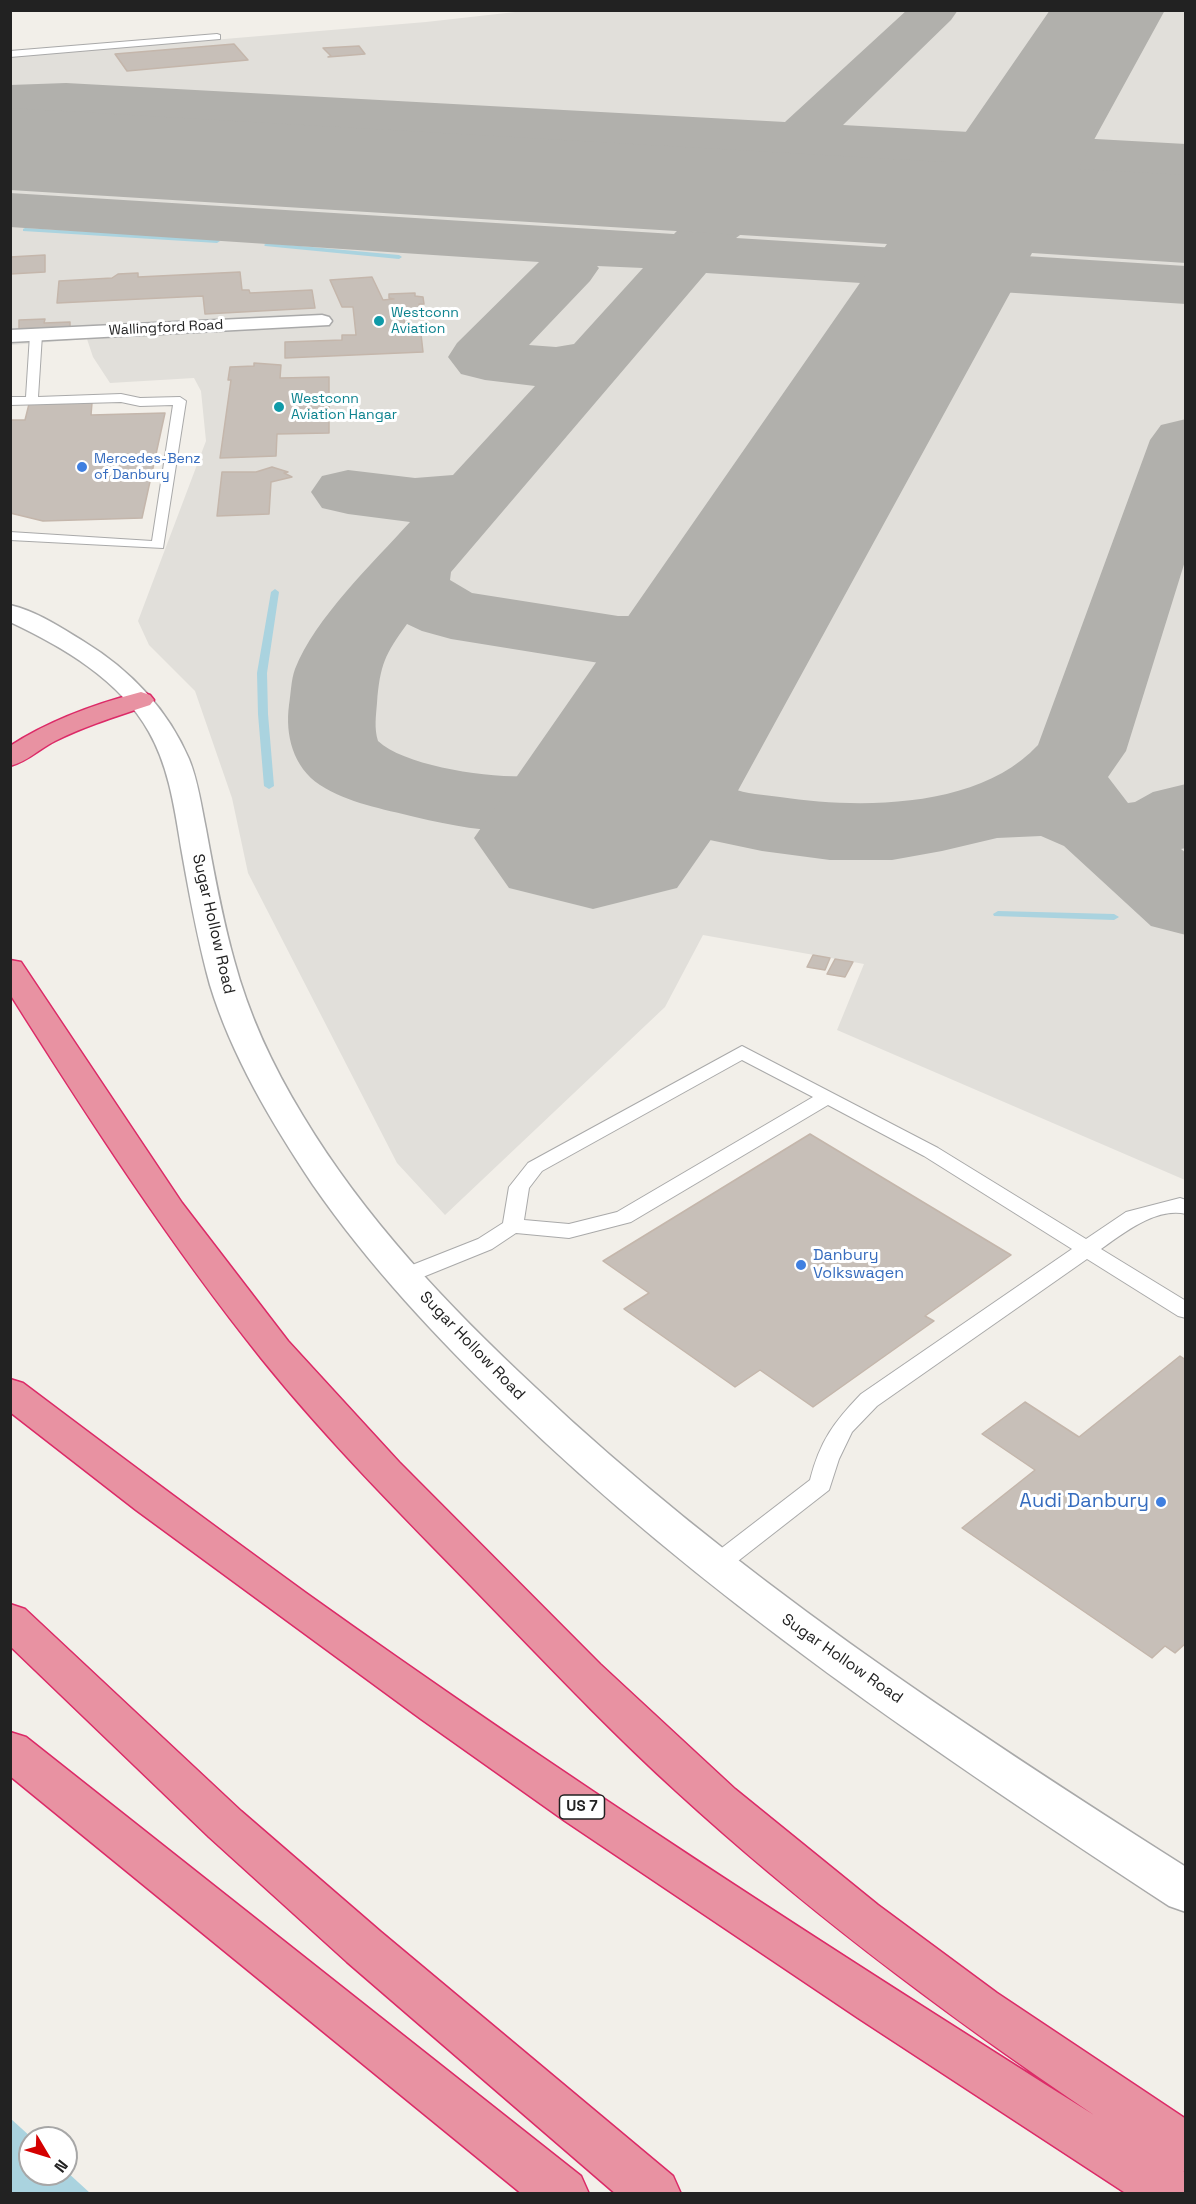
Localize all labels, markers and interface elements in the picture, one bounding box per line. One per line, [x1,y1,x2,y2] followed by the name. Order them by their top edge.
[391,305,459,338] place label: Westconn Aviation
[372,314,386,328] marker: Westconn Aviation
[108,317,224,339] street label: Wallingford Road
[291,391,397,424] place label: Westconn Aviation Hangar
[272,400,286,414] marker: Westconn Aviation Hangar
[94,451,201,484] place label: Mercedes-Benz of Danbury
[75,460,89,474] marker: Mercedes-Benz of Danbury
[188,852,238,996] street label: Sugar Hollow Road
[813,1246,904,1284] place label: Danbury Volkswagen
[794,1258,808,1272] marker: Danbury Volkswagen
[415,1288,529,1404] street label: Sugar Hollow Road
[1019,1490,1149,1514] place label: Audi Danbury
[1154,1495,1168,1509] marker: Audi Danbury
[778,1610,906,1708] street label: Sugar Hollow Road
[560,1795,604,1819] road number: US 7
[18,2126,78,2186] north arrow
[49,2155,73,2177] text: N

